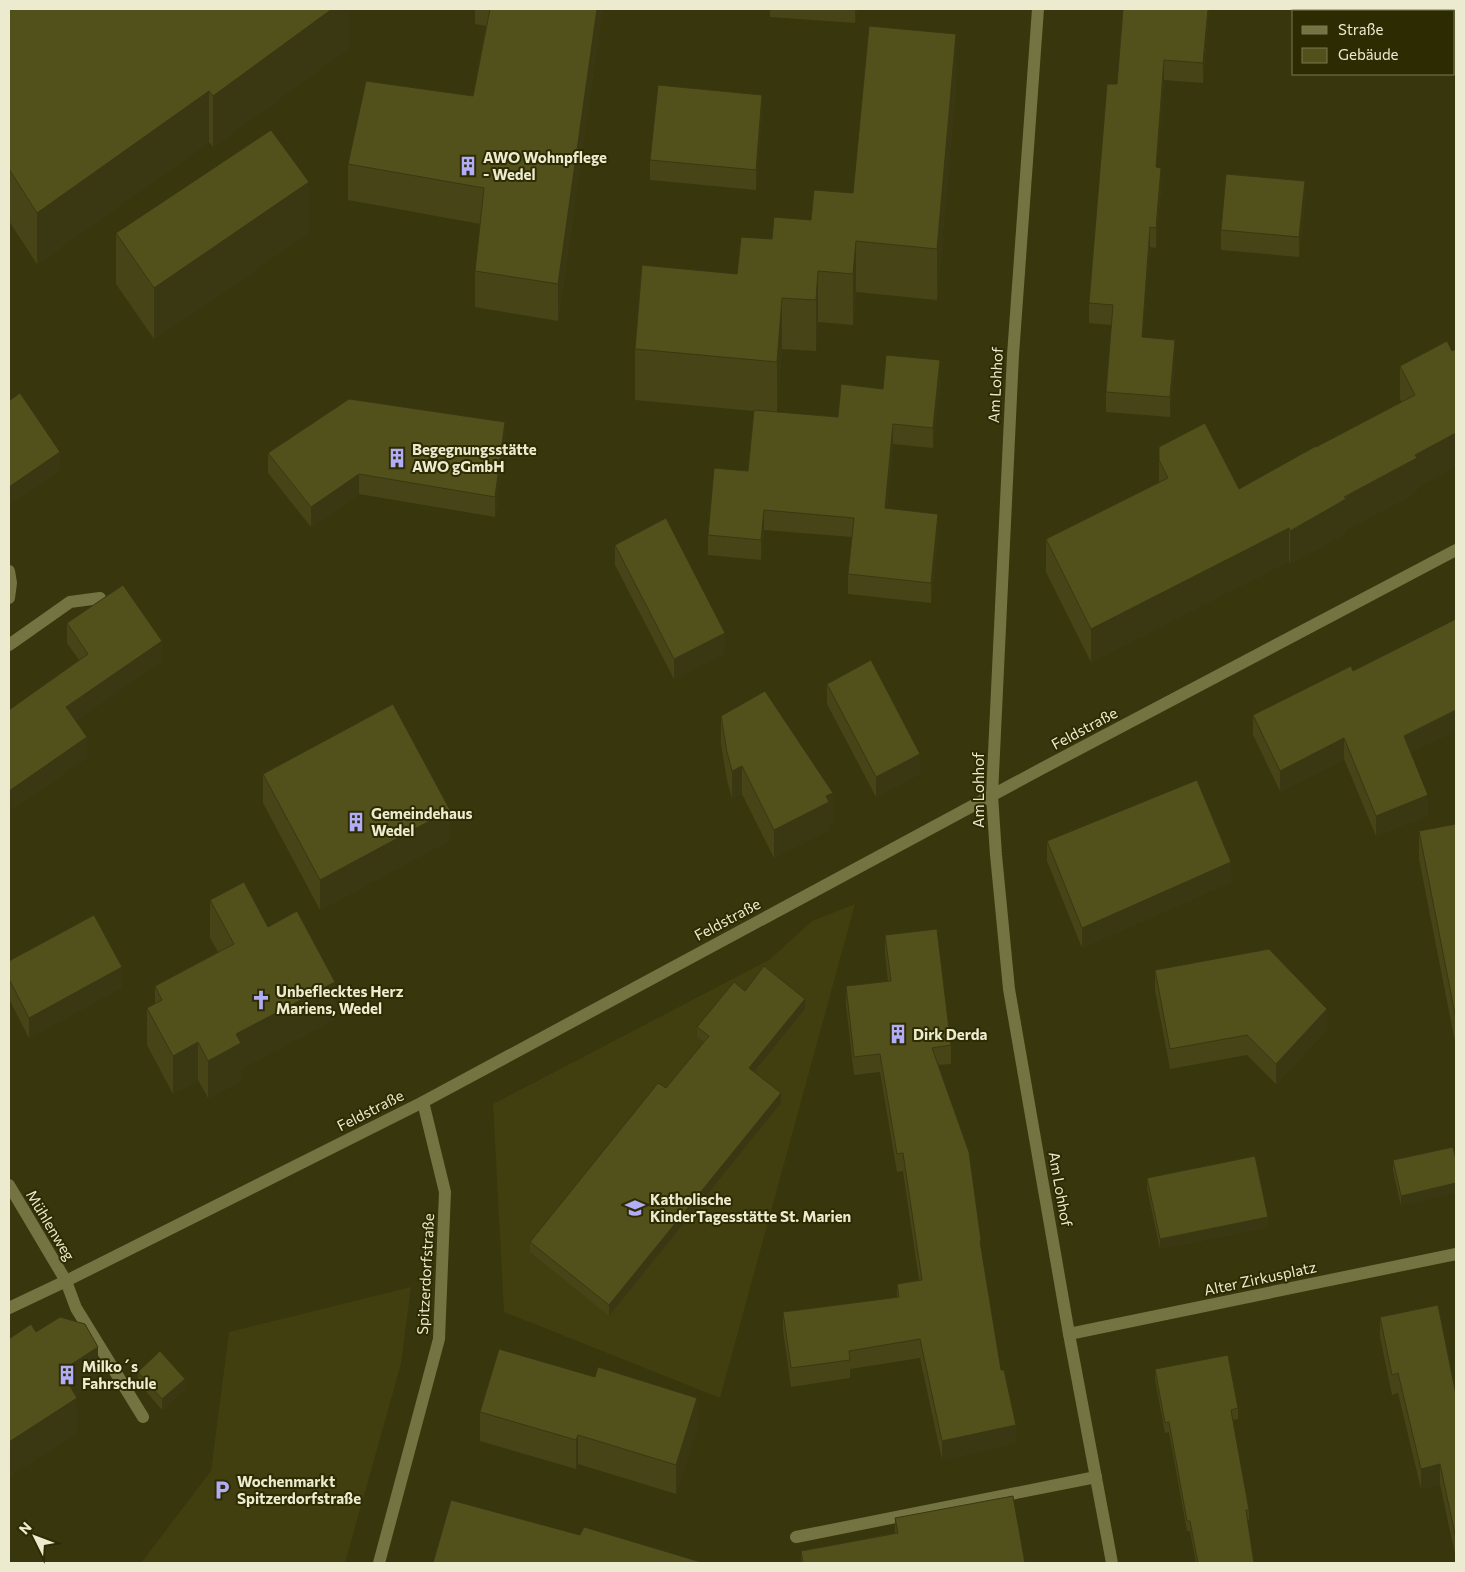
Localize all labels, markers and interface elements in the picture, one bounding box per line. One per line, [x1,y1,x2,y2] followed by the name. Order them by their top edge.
[1292,10,1455,75] legend
[1338,20,1384,38] text: Straße
[1338,45,1399,63] text: Gebäude
[483,148,607,183] place label: AWO Wohnpflege - Wedel
[457,155,479,177] building icon: AWO Wohnpflege - Wedel
[984,347,1006,423] street label: Am Lohhof
[412,440,537,475] place label: Begegnungsstätte AWO gGmbH
[386,447,408,469] building icon: Begegnungsstätte AWO gGmbH
[1048,703,1120,753] street label: Feldstraße
[969,752,987,828] street label: Am Lohhof
[371,804,472,839] place label: Gemeindehaus Wedel
[345,811,367,833] building icon: Gemeindehaus Wedel
[691,894,763,944] street label: Feldstraße
[276,982,404,1017] place label: Unbeflecktes Herz Mariens, Wedel
[250,989,272,1011] church icon: Unbeflecktes Herz Mariens, Wedel
[887,1023,909,1045] building icon: Dirk Derda
[913,1025,987,1043] place label: Dirk Derda
[334,1086,406,1134] street label: Feldstraße
[1046,1150,1076,1228] street label: Am Lohhof
[23,1186,79,1264] street label: Mühlenweg
[650,1190,851,1225] place label: Katholische KinderTagesstätte St. Marien
[624,1197,646,1219] school or university icon: Katholische KinderTagesstätte St. Marien
[413,1213,437,1335] street label: Spitzerdorfstraße
[1202,1257,1318,1299] street label: Alter Zirkusplatz
[82,1357,156,1392] place label: Milko´s Fahrschule
[56,1364,78,1386] building icon: Milko´s Fahrschule
[237,1472,361,1507] place label: Wochenmarkt Spitzerdorfstraße
[211,1479,233,1501] parking icon: Wochenmarkt Spitzerdorfstraße
[10,1512,60,1562] north arrow
[15,1518,35,1538] text: N

